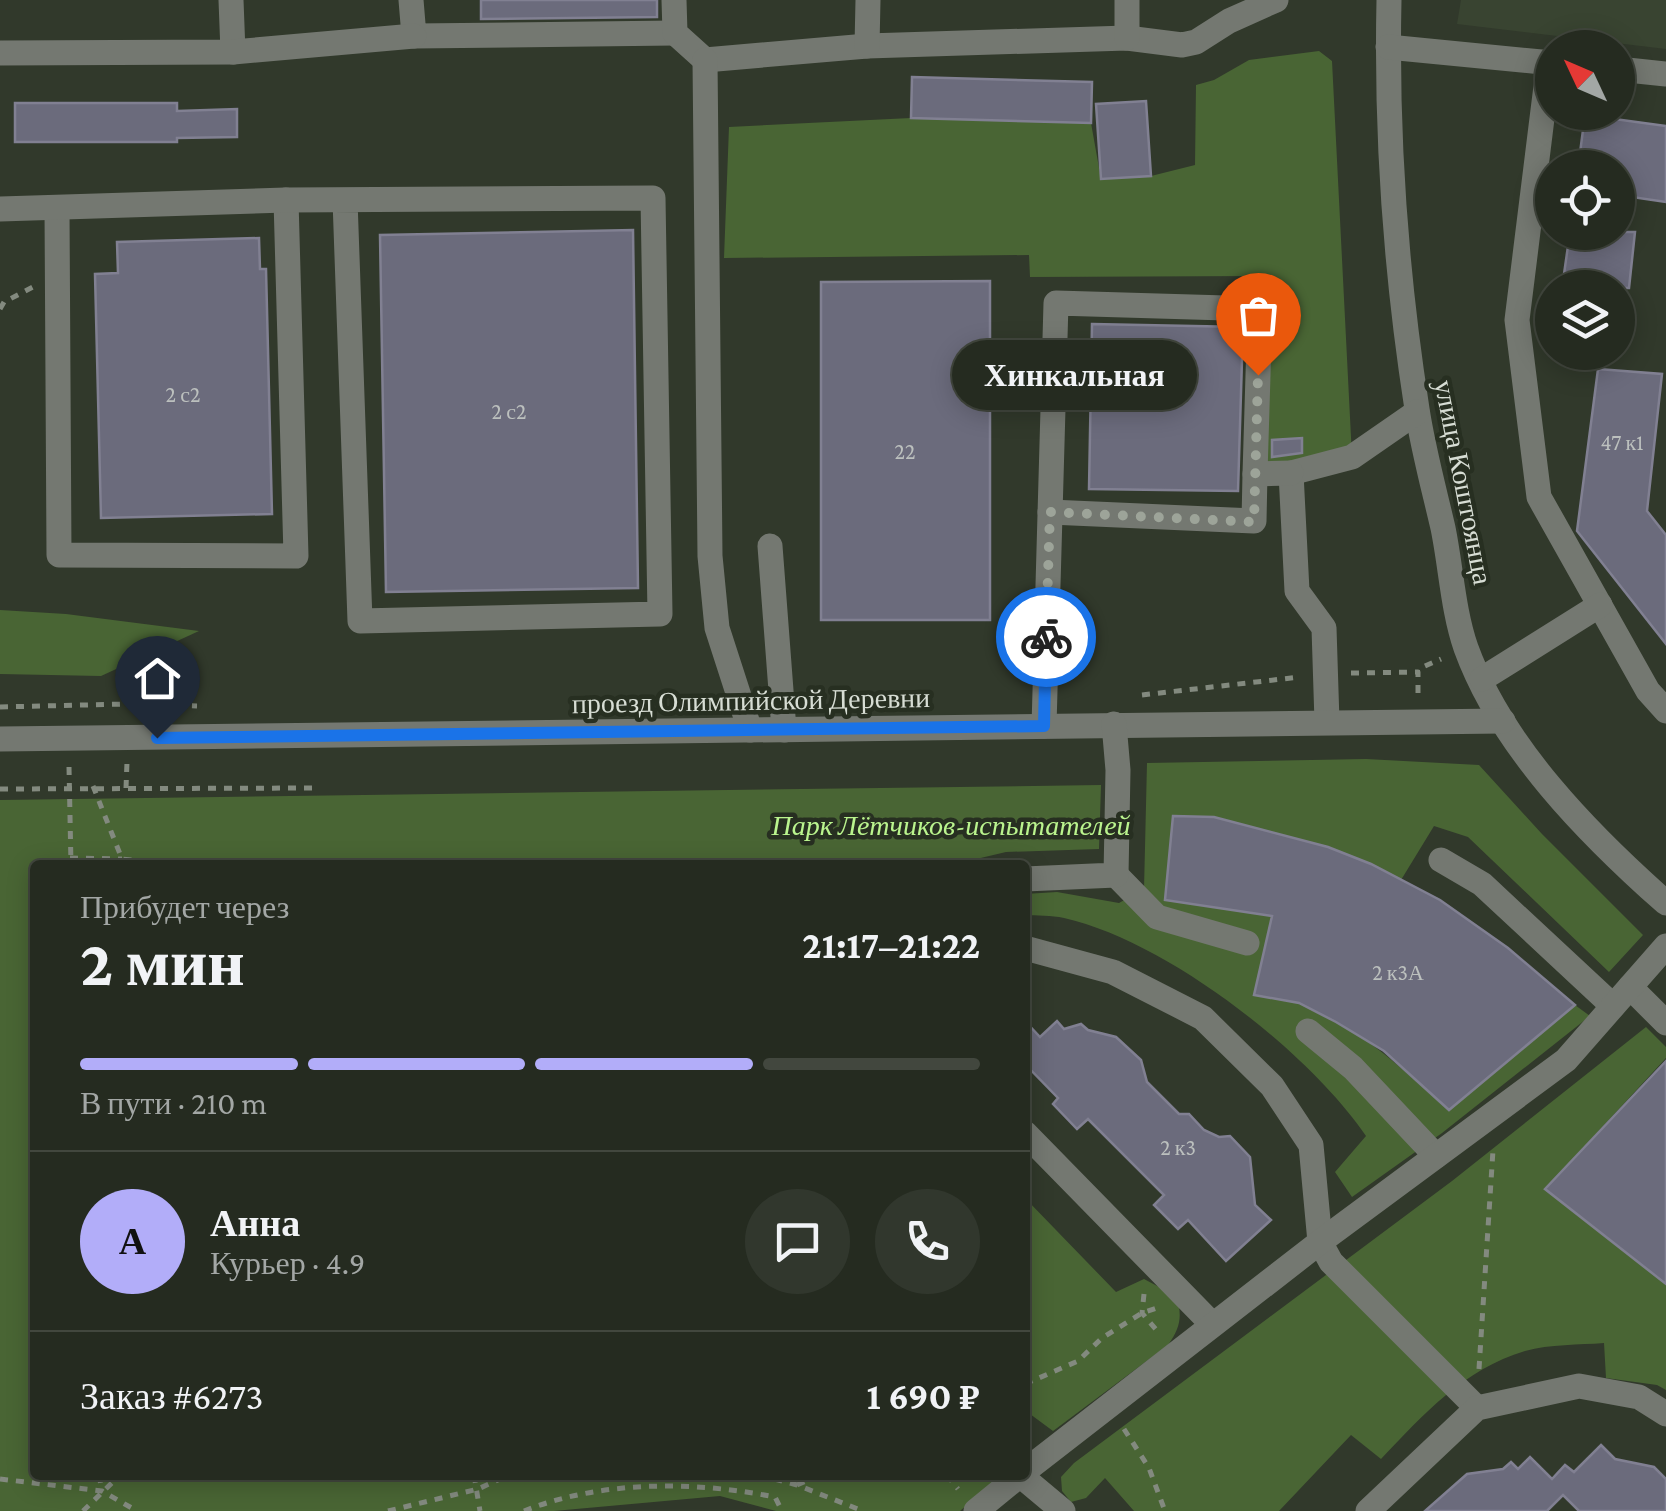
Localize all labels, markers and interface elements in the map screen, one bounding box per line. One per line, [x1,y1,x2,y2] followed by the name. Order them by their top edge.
[1535,30,1635,130] north arrow
[1535,30,1635,370] map controls
[1535,150,1635,250] button: locate
[1535,270,1635,370] button: layers
[1216,273,1301,376] pin
[1231,288,1286,343] icon: bag
[953,340,1198,410] callout: Хинкальная
[984,357,1165,393] text: Хинкальная
[1428,377,1499,588] street label: улица Коштоянца
[166,382,200,407] house number: 2 с2
[492,399,526,424] house number: 2 с2
[1601,430,1643,455] house number: 47 к1
[895,439,915,464] house number: 22
[996,587,1096,687] courier
[1019,610,1074,665] icon: bike
[115,636,200,739] pin
[130,651,185,706] icon: home
[572,682,930,719] street label: проезд Олимпийской Деревни
[770,810,1131,841] park label: Парк Лётчиков-испытателей
[80,889,289,925] text: Прибудет через
[802,924,980,966] text: 21:17–21:22
[80,927,245,999] text: 2 мин
[1372,960,1424,985] house number: 2 к3А
[80,1085,267,1121] text: В пути · 210 m
[1160,1135,1196,1160] house number: 2 к3
[745,1189,850,1294] button: chat
[875,1189,980,1294] button: phone
[210,1202,300,1244] text: Анна
[119,1220,146,1262] text: А
[210,1245,365,1281] text: Курьер · 4.9
[80,1375,264,1417] text: Заказ #6273
[867,1375,980,1417] text: 1 690 ₽

